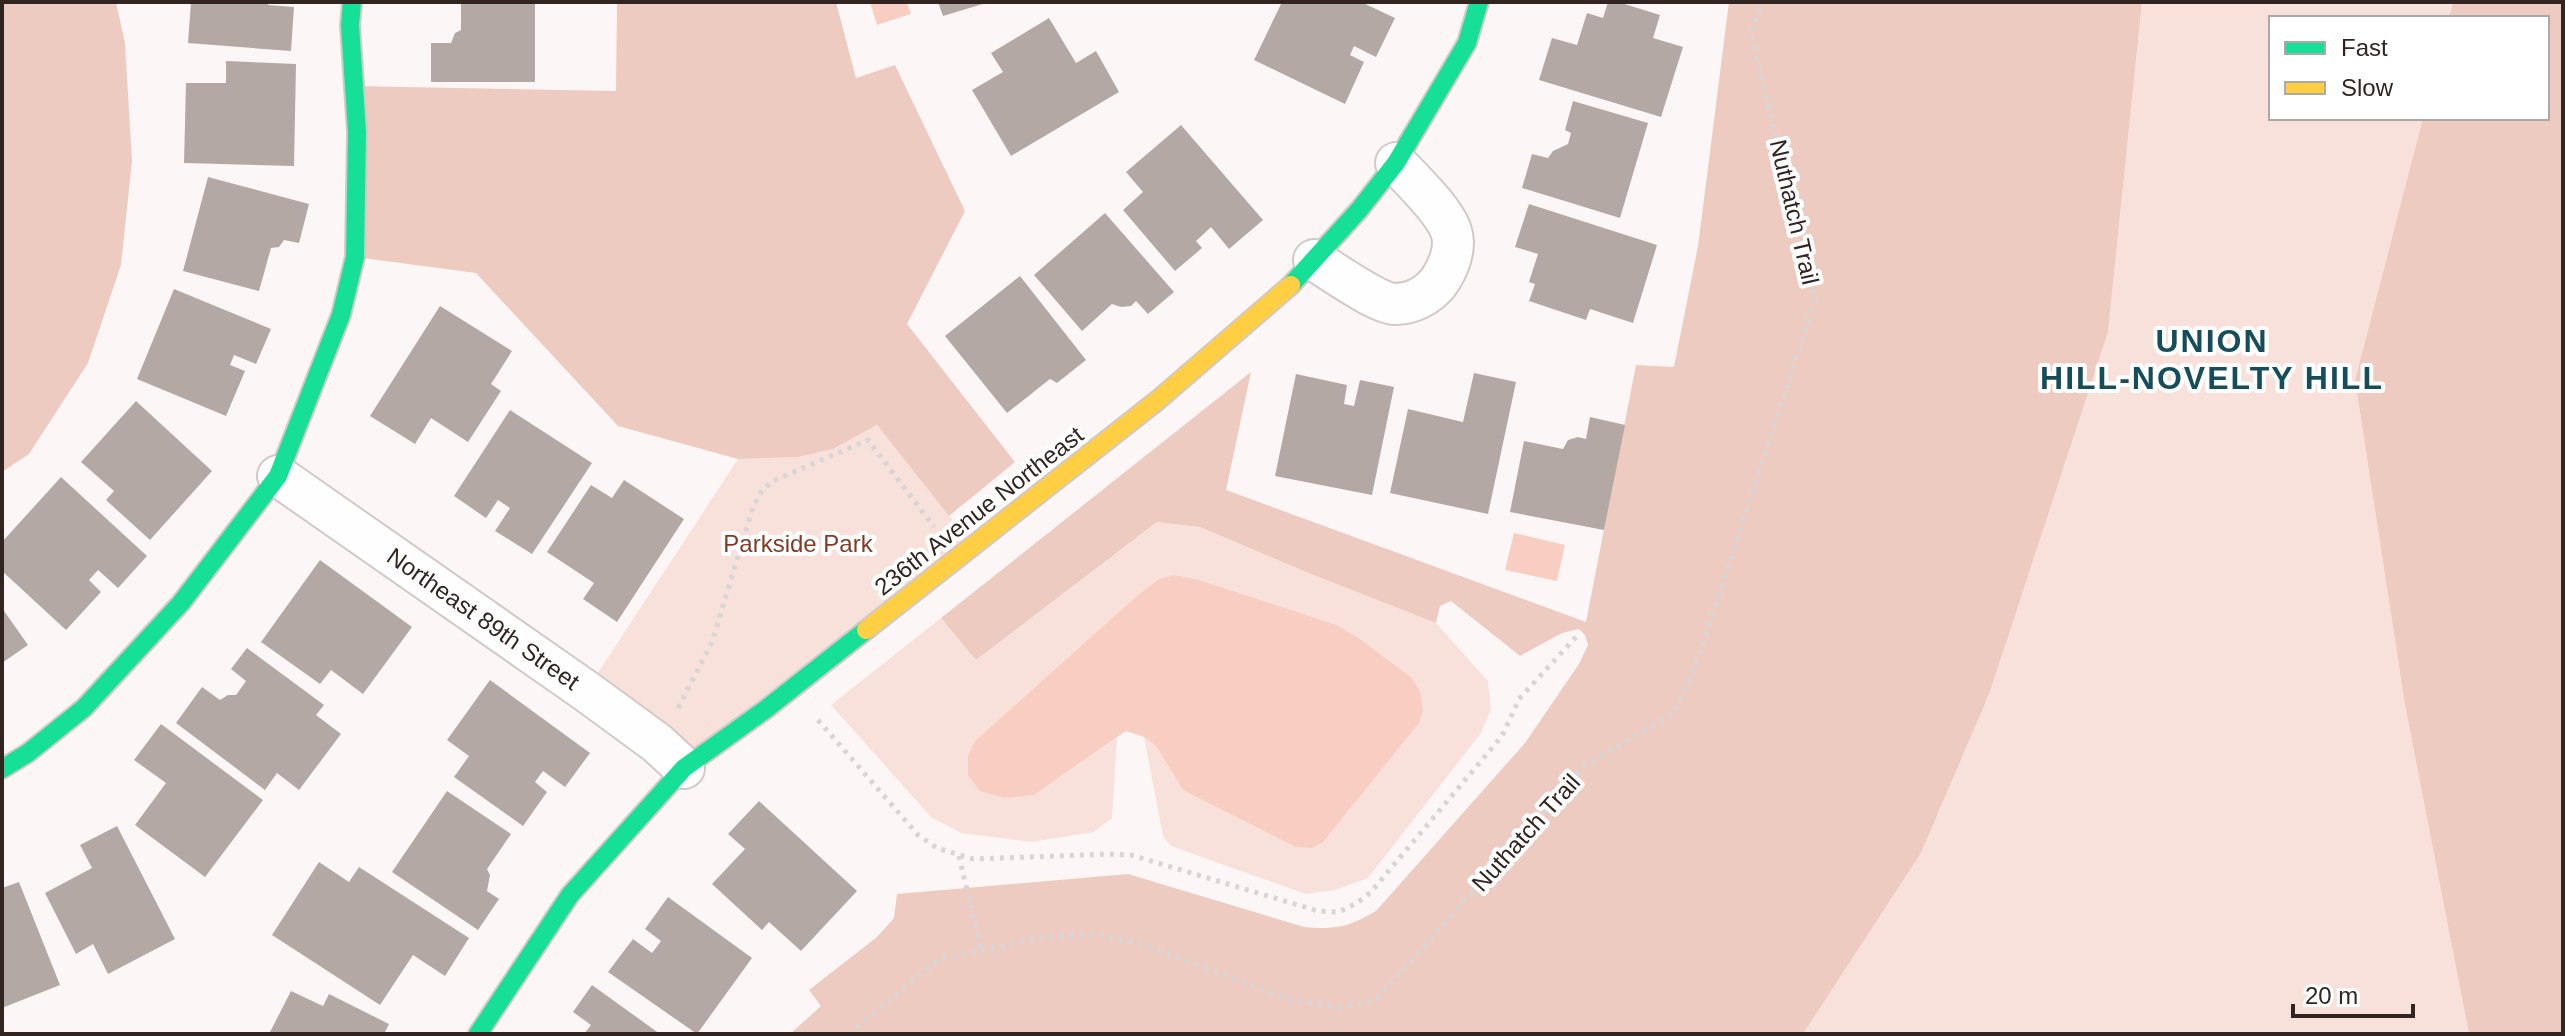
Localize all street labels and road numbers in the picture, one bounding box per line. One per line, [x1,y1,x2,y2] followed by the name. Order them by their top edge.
[1765,137,1824,287] street label: Nuthatch Trail
[869,421,1089,600] street label: 236th Avenue Northeast
[382,542,585,695] street label: Northeast 89th Street
[1466,769,1585,897] street label: Nuthatch Trail

